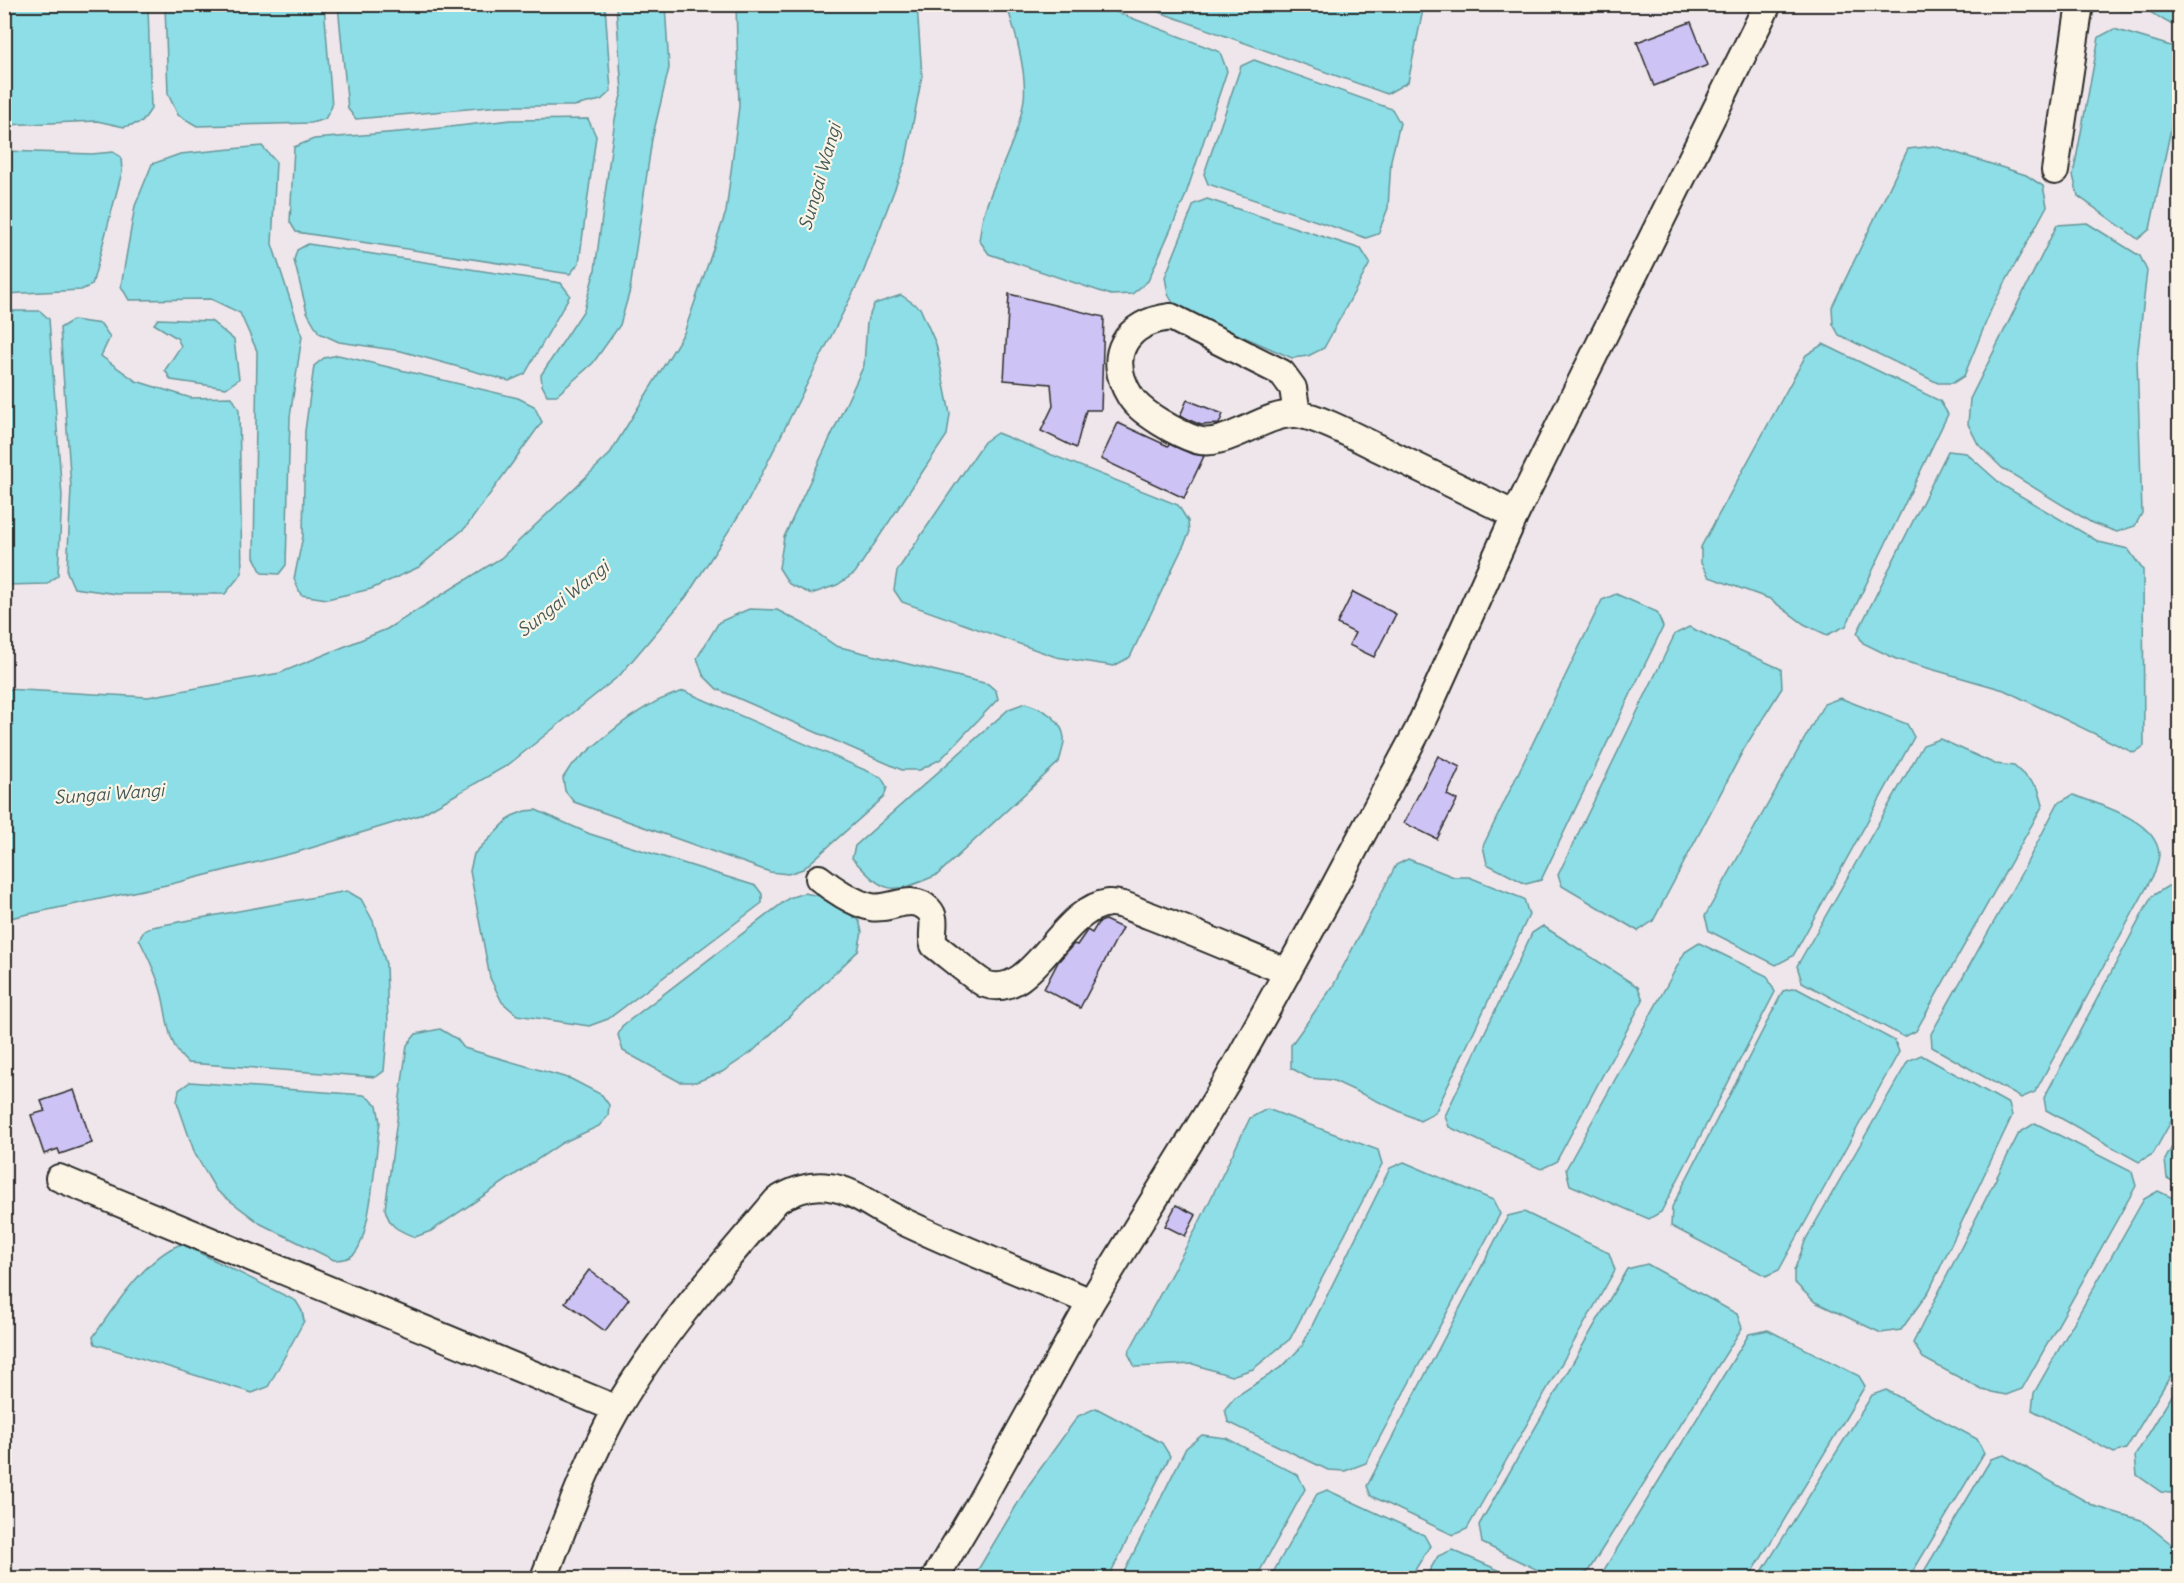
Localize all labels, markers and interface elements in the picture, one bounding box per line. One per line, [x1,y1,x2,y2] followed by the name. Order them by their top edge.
[793,119,846,233] water label: Sungai Wangi
[512,554,615,642] water label: Sungai Wangi
[53,778,167,809] water label: Sungai Wangi

